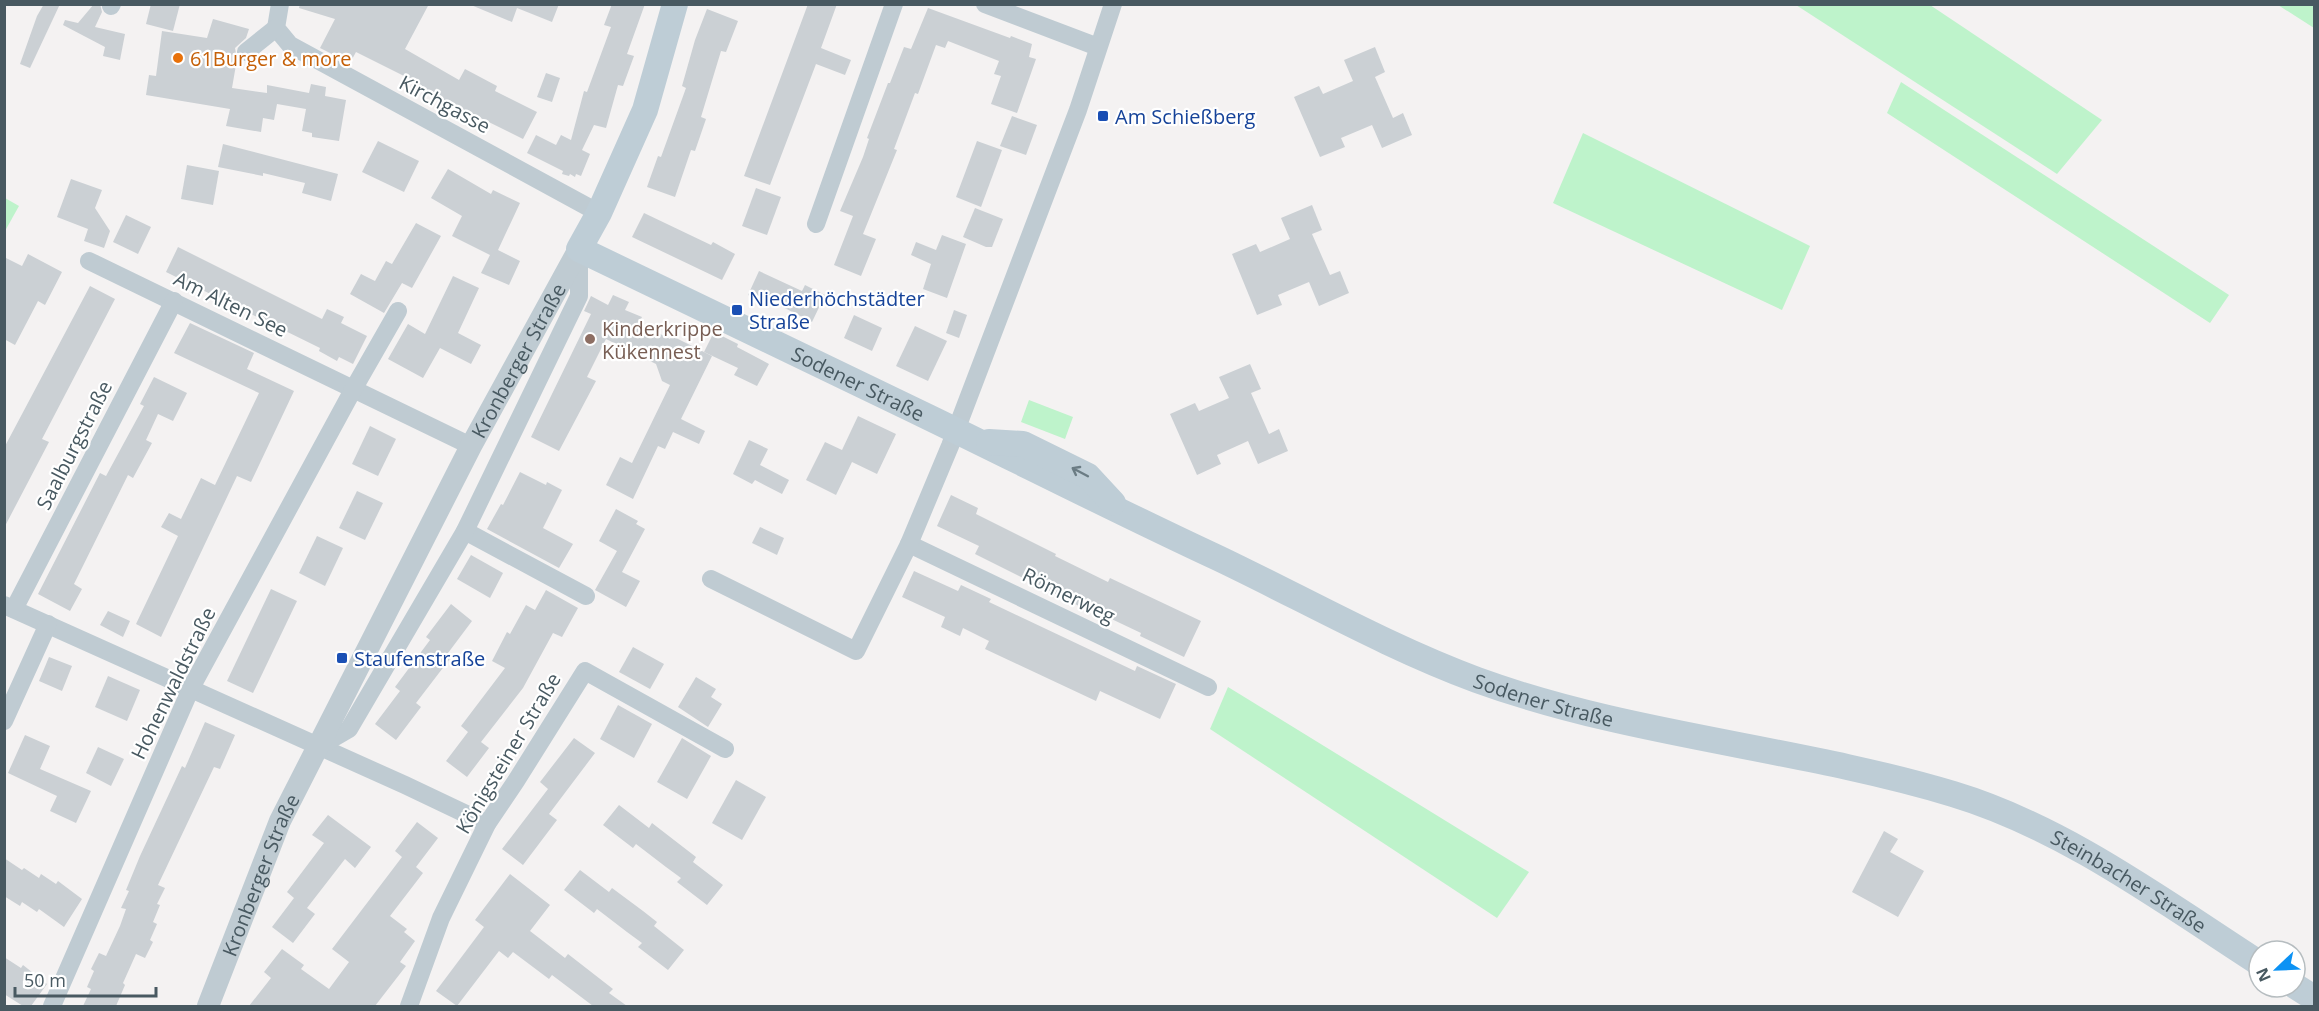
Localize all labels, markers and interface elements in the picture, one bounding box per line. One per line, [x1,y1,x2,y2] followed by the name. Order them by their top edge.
[190,45,351,72] place label: 61Burger & more
[171,51,185,65] marker: 61Burger & more
[395,69,495,139] street label: Kirchgasse
[1115,103,1256,130] place label: Am Schießberg
[1096,109,1110,123] marker: Am Schießberg
[170,265,292,343] street label: Am Alten See
[465,278,571,443] street label: Kronberger Straße
[749,285,925,335] place label: Niederhöchstädter Straße
[730,303,744,317] marker: Niederhöchstädter Straße
[602,315,723,365] place label: Kinderkrippe Kükennest
[583,332,597,346] marker: Kinderkrippe Kükennest
[787,340,929,427] street label: Sodener Straße
[30,376,118,514] street label: Saalburgstraße
[1072,466,1089,478] one-way arrow
[1018,561,1120,629] street label: Römerweg
[124,602,222,764] street label: Hohenwaldstraße
[354,645,485,672] place label: Staufenstraße
[335,651,349,665] marker: Staufenstraße
[1470,666,1616,732] street label: Sodener Straße
[449,667,567,839] street label: Königsteiner Straße
[215,789,305,960] street label: Kronberger Straße
[2046,823,2212,939] street label: Steinbacher Straße
[2247,939,2307,999] north arrow
[15,960,156,998] scale bar
[2251,965,2276,985] text: N
[24,968,66,992] text: 50 m

